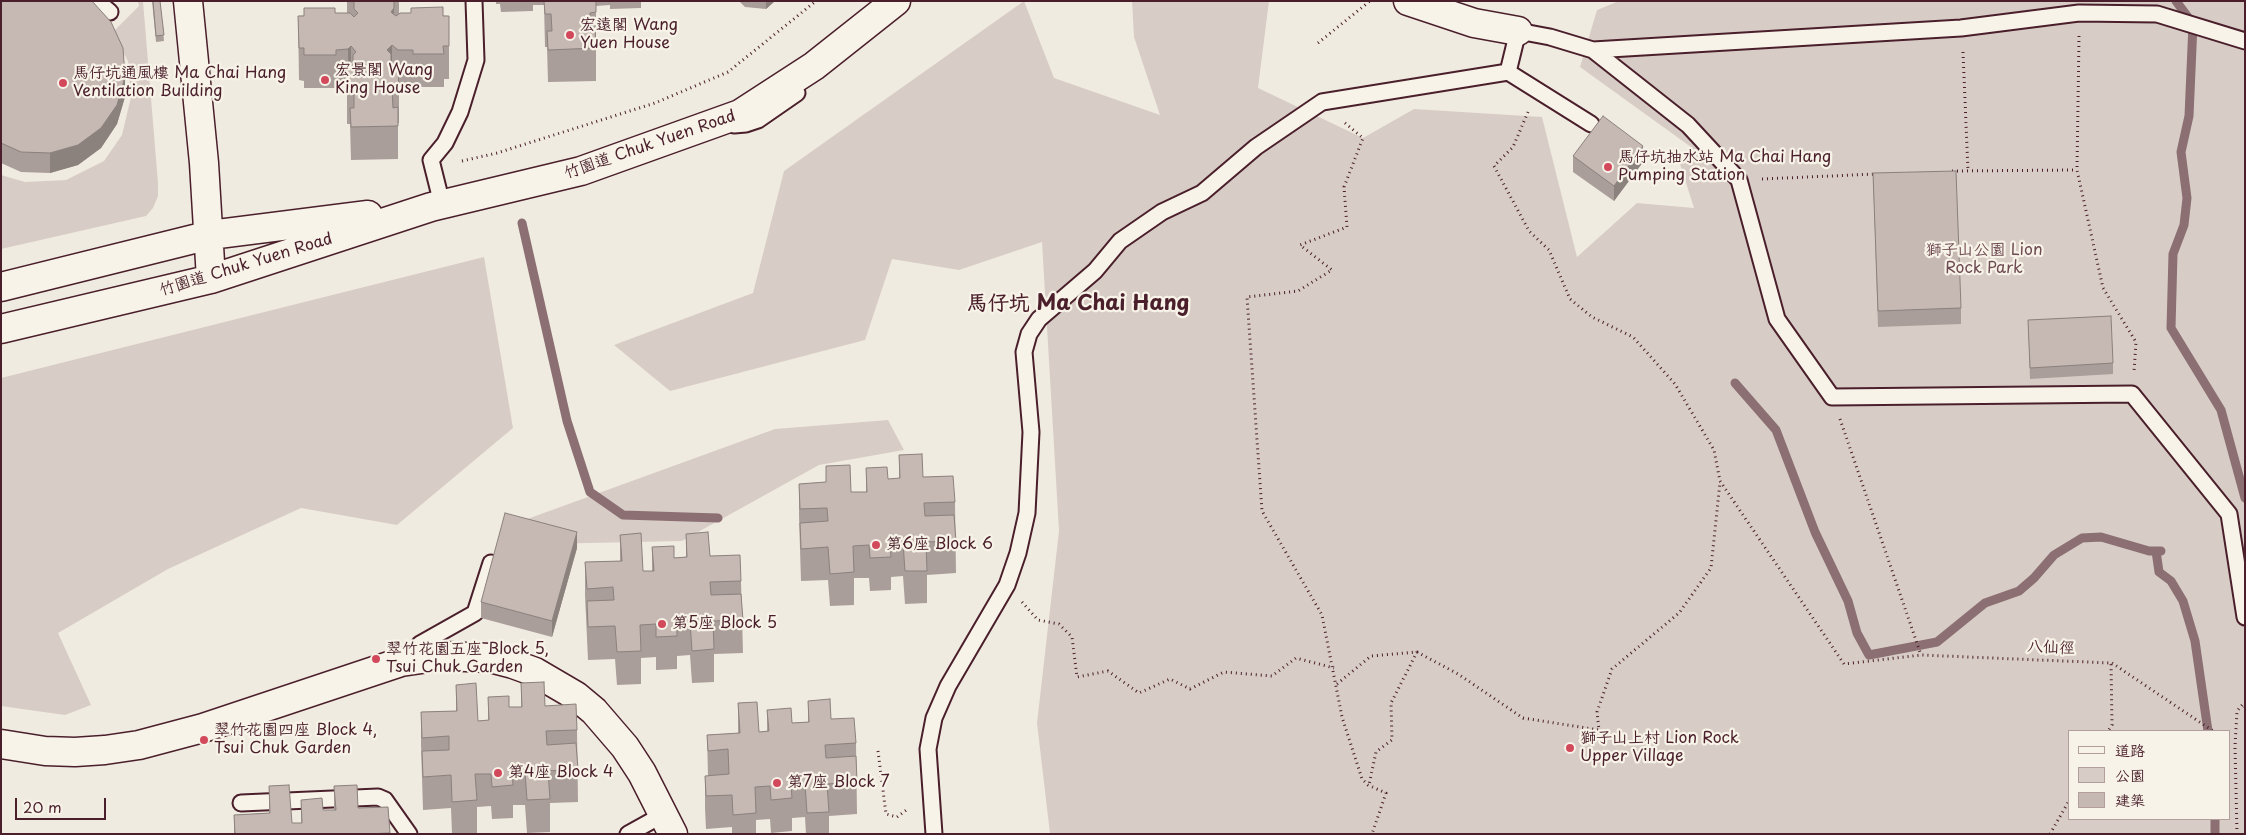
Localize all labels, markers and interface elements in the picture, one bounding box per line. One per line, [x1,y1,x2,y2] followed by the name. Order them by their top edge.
[580,16,678,54] place label: 宏遠閣 Wang Yuen House
[564,29,576,41] marker: 宏遠閣 Wang Yuen House
[335,61,433,99] place label: 宏景閣 Wang King House
[73,64,286,102] place label: 馬仔坑通風樓 Ma Chai Hang Ventilation Building
[319,74,331,86] marker: 宏景閣 Wang King House
[57,77,69,89] marker: 馬仔坑通風樓 Ma Chai Hang Ventilation Building
[562,107,738,183] street label: 竹園道 Chuk Yuen Road
[1618,148,1831,186] place label: 馬仔坑抽水站 Ma Chai Hang Pumping Station
[1602,161,1614,173] marker: 馬仔坑抽水站 Ma Chai Hang Pumping Station
[157,230,335,300] street label: 竹園道 Chuk Yuen Road
[1925,241,2043,279] park label: 獅子山公園 Lion Rock Park
[967,291,1189,317] district label: 馬仔坑 Ma Chai Hang
[886,535,993,555] place label: 第6座 Block 6
[870,539,882,551] marker: 第6座 Block 6
[672,614,777,634] place label: 第5座 Block 5
[656,618,668,630] marker: 第5座 Block 5
[2027,638,2075,658] street label: 八仙徑
[386,640,549,678] place label: 翠竹花園五座 Block 5, Tsui Chuk Garden
[370,653,382,665] marker: 翠竹花園五座 Block 5, Tsui Chuk Garden
[214,721,377,759] place label: 翠竹花園四座 Block 4, Tsui Chuk Garden
[1580,729,1739,767] place label: 獅子山上村 Lion Rock Upper Village
[2068,730,2231,820] legend
[198,734,210,746] marker: 翠竹花園四座 Block 4, Tsui Chuk Garden
[2115,738,2145,761] text: 道路
[1564,742,1576,754] marker: 獅子山上村 Lion Rock Upper Village
[508,763,614,783] place label: 第4座 Block 4
[2115,763,2145,786] text: 公園
[492,767,504,779] marker: 第4座 Block 4
[787,773,890,793] place label: 第7座 Block 7
[771,777,783,789] marker: 第7座 Block 7
[18,788,109,820] scale bar
[2115,788,2145,811] text: 建築
[23,795,62,818] text: 20 m

